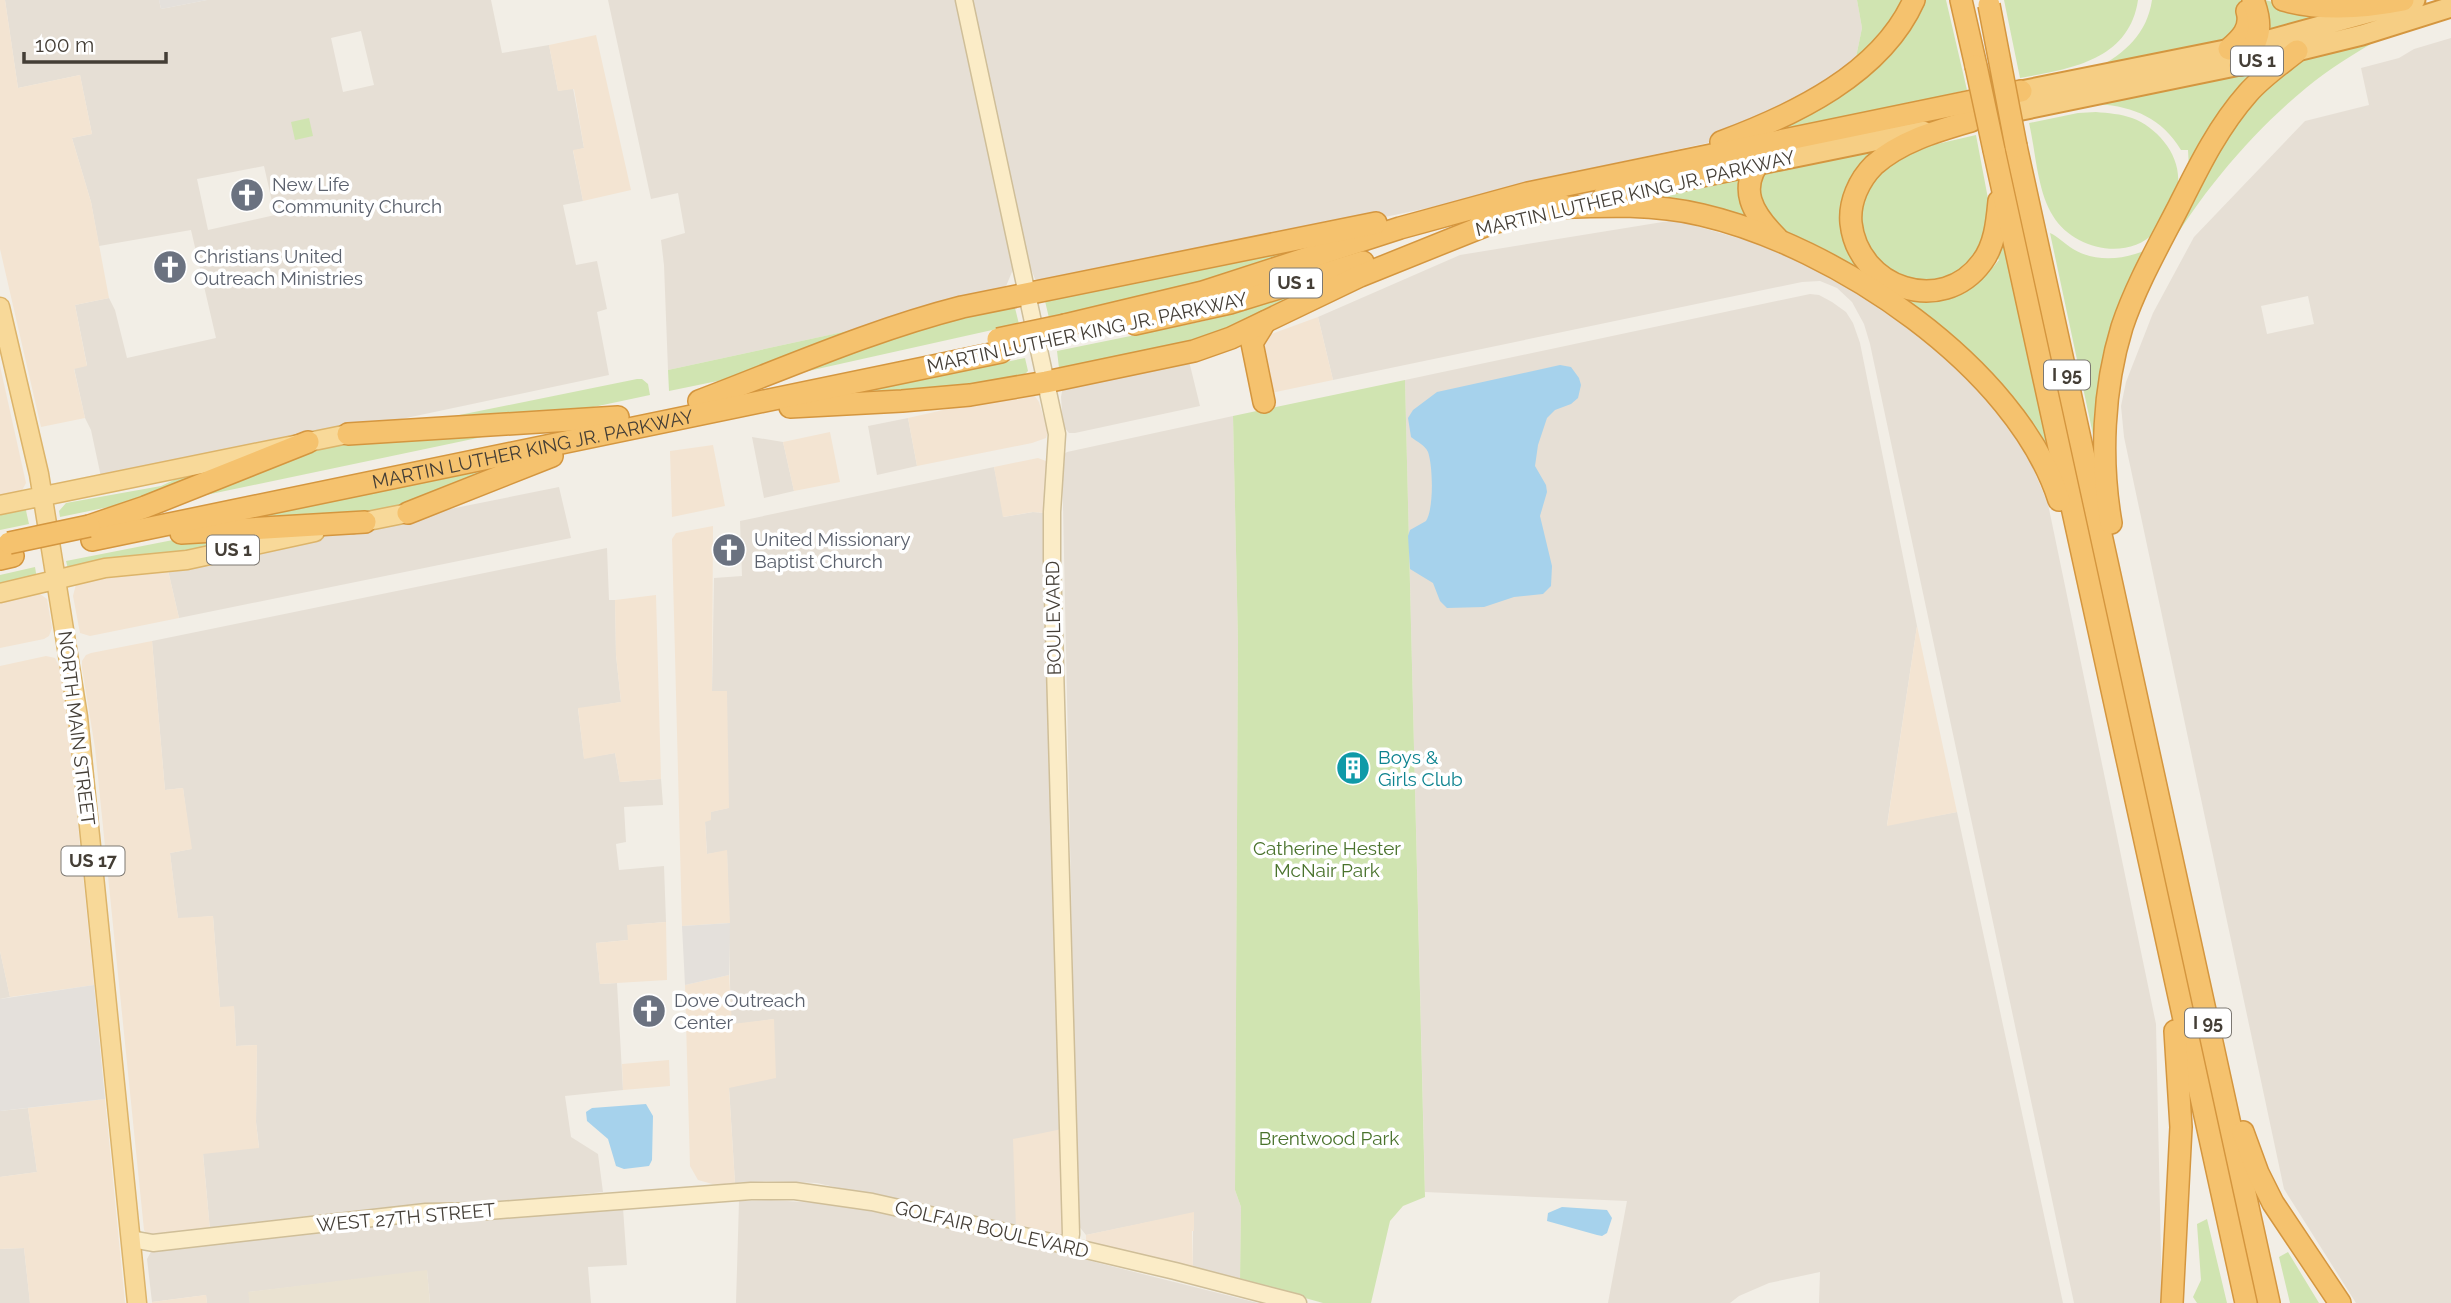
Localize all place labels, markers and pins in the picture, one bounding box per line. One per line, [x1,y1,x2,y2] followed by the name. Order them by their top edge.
[272,173,442,217] place label: New Life Community Church
[228,176,266,214] church icon: New Life Community Church
[194,245,363,289] place label: Christians United Outreach Ministries
[151,248,189,286] church icon: Christians United Outreach Ministries
[754,528,910,572] place label: United Missionary Baptist Church
[710,531,748,569] church icon: United Missionary Baptist Church
[1378,746,1463,790] place label: Boys & Girls Club
[1334,749,1372,787] building icon: Boys & Girls Club
[674,989,806,1033] place label: Dove Outreach Center
[630,992,668,1030] church icon: Dove Outreach Center

